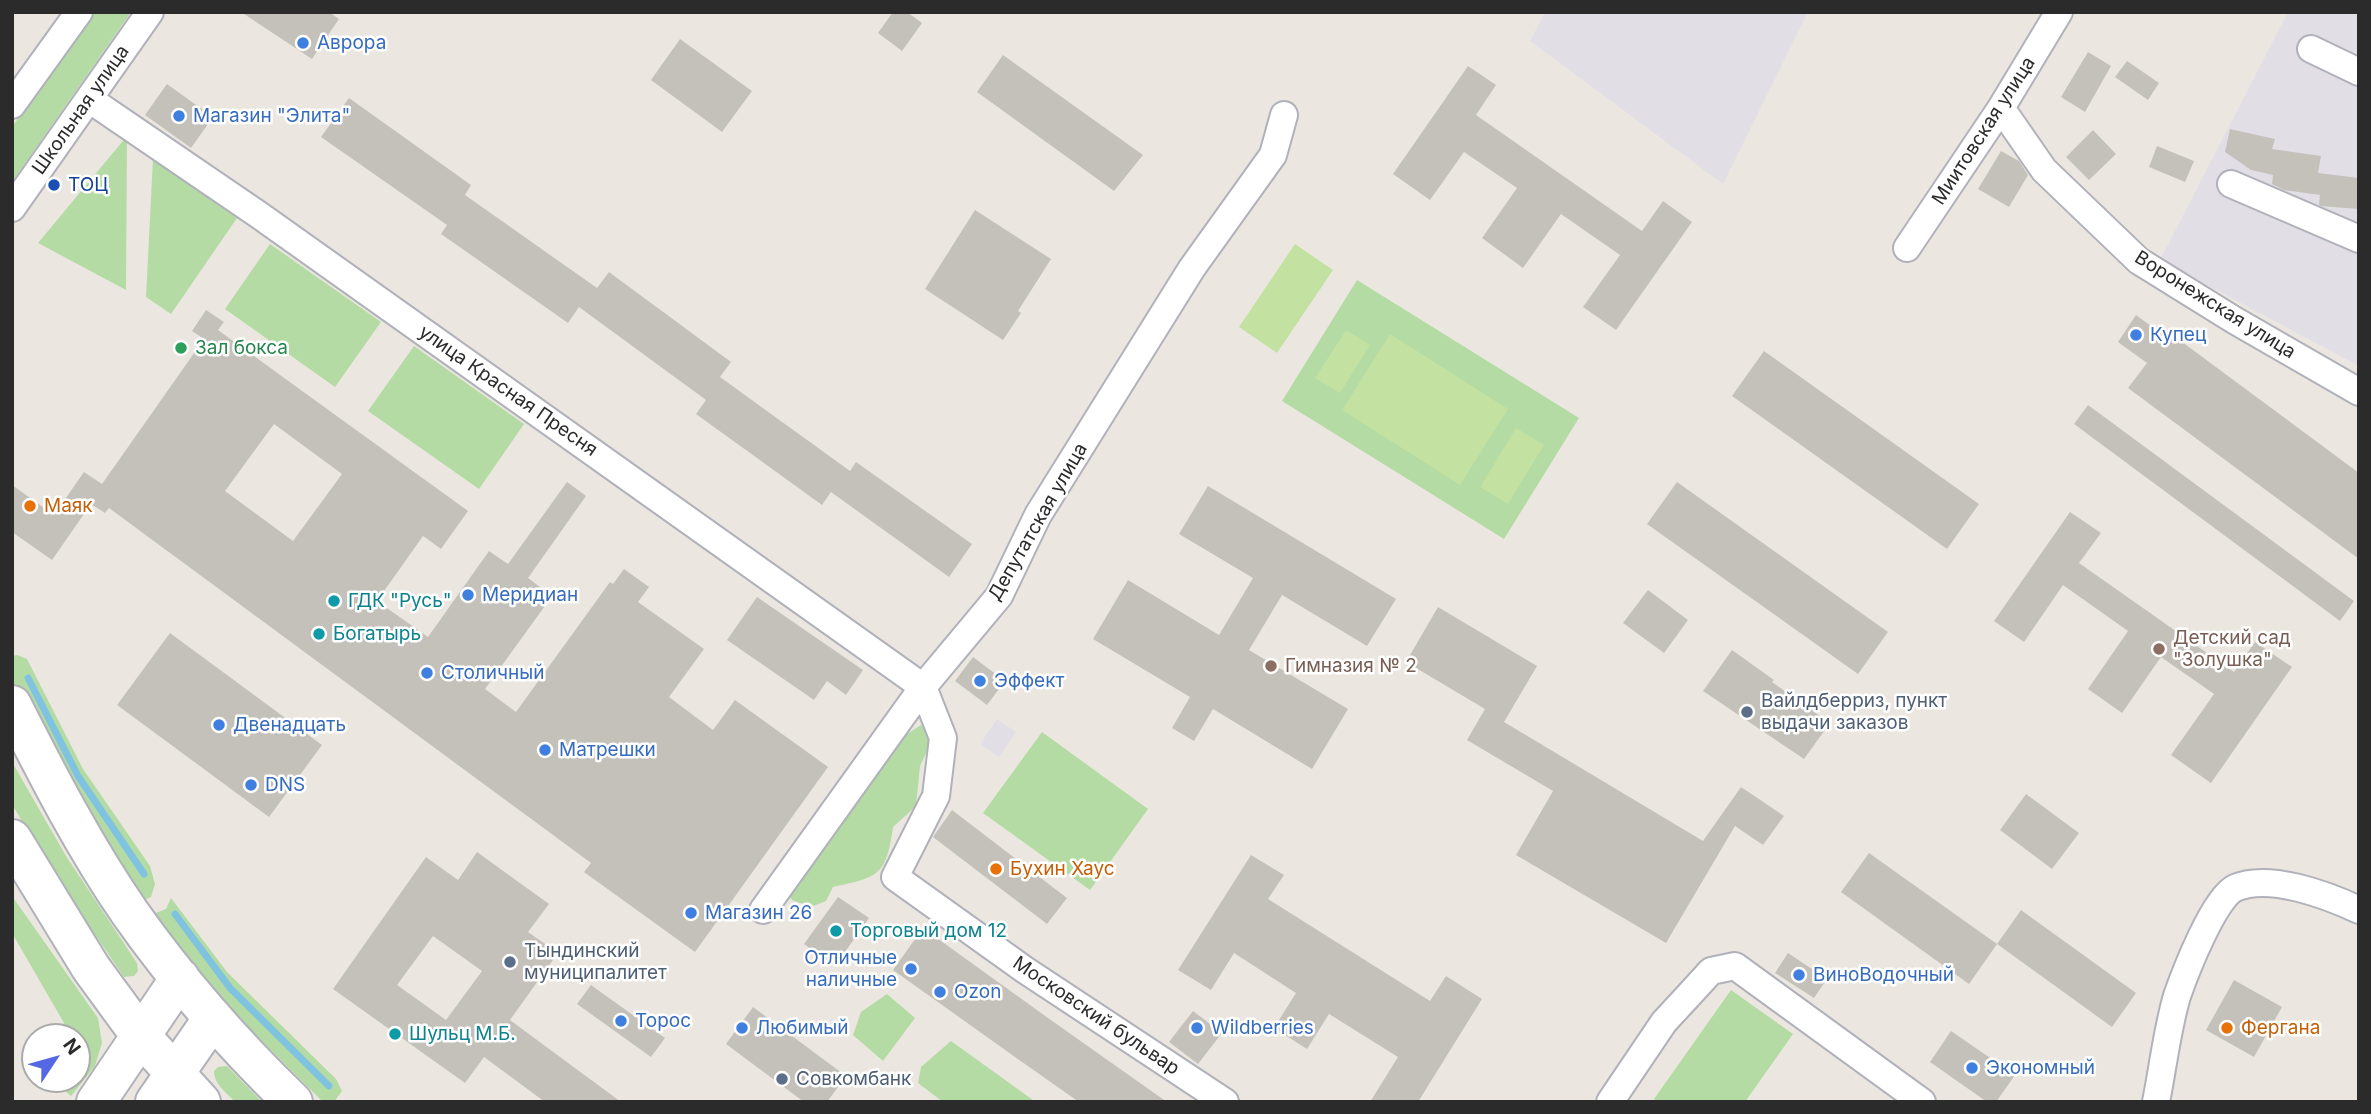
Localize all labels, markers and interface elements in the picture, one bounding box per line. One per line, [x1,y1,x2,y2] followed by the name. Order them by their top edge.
[317,32,386,54] place label: Аврора
[295,35,311,51] marker: Аврора
[28,41,134,179] street label: Школьная улица
[1928,53,2040,209] street label: Миитовская улица
[193,105,350,127] place label: Магазин "Элита"
[171,108,187,124] marker: Магазин "Элита"
[68,174,108,196] place label: ТОЦ
[46,177,62,193] marker: ТОЦ
[2130,246,2300,364] street label: Воронежская улица
[414,321,602,461] street label: улица Красная Пресня
[2150,324,2206,346] place label: Купец
[2128,327,2144,343] marker: Купец
[195,337,288,359] place label: Зал бокса
[173,340,189,356] marker: Зал бокса
[984,439,1092,605] street label: Депутатская улица
[44,495,93,517] place label: Маяк
[22,498,38,514] marker: Маяк
[482,584,578,606] place label: Меридиан
[460,587,476,603] marker: Меридиан
[348,590,452,612] place label: ГДК "Русь"
[326,593,342,609] marker: ГДК "Русь"
[333,623,421,645] place label: Богатырь
[311,626,327,642] marker: Богатырь
[2173,627,2291,671] place label: Детский сад "Золушка"
[2151,641,2167,657] marker: Детский сад "Золушка"
[1285,655,1417,677] place label: Гимназия № 2
[1263,658,1279,674] marker: Гимназия № 2
[441,662,544,684] place label: Столичный
[419,665,435,681] marker: Столичный
[994,670,1064,692] place label: Эффект
[972,673,988,689] marker: Эффект
[1761,690,1947,734] place label: Вайлдберриз, пункт выдачи заказов
[1739,704,1755,720] marker: Вайлдберриз, пункт выдачи заказов
[233,714,346,736] place label: Двенадцать
[211,717,227,733] marker: Двенадцать
[559,739,656,761] place label: Матрешки
[537,742,553,758] marker: Матрешки
[265,774,305,796] place label: DNS
[243,777,259,793] marker: DNS
[1010,858,1115,880] place label: Бухин Хаус
[988,861,1004,877] marker: Бухин Хаус
[705,902,812,924] place label: Магазин 26
[683,905,699,921] marker: Магазин 26
[850,920,1007,942] place label: Торговый дом 12
[828,923,844,939] marker: Торговый дом 12
[524,940,667,984] place label: Тындинский муниципалитет
[804,947,897,991] place label: Отличные наличные
[1008,952,1184,1080] street label: Московский бульвар
[502,954,518,970] marker: Тындинский муниципалитет
[903,961,919,977] marker: Отличные наличные
[1813,964,1954,986] place label: ВиноВодочный
[1791,967,1807,983] marker: ВиноВодочный
[954,981,1001,1003] place label: Ozon
[932,984,948,1000] marker: Ozon
[635,1010,691,1032] place label: Торос
[613,1013,629,1029] marker: Торос
[756,1017,849,1039] place label: Любимый
[1211,1017,1314,1039] place label: Wildberries
[2241,1017,2320,1039] place label: Фергана
[734,1020,750,1036] marker: Любимый
[1189,1020,1205,1036] marker: Wildberries
[2219,1020,2235,1036] marker: Фергана
[21,1023,91,1093] north arrow
[409,1023,516,1045] place label: Шульц М.Б.
[387,1026,403,1042] marker: Шульц М.Б.
[58,1034,85,1059] text: N
[1986,1057,2095,1079] place label: Экономный
[1964,1060,1980,1076] marker: Экономный
[796,1068,911,1090] place label: Совкомбанк
[774,1071,790,1087] marker: Совкомбанк

